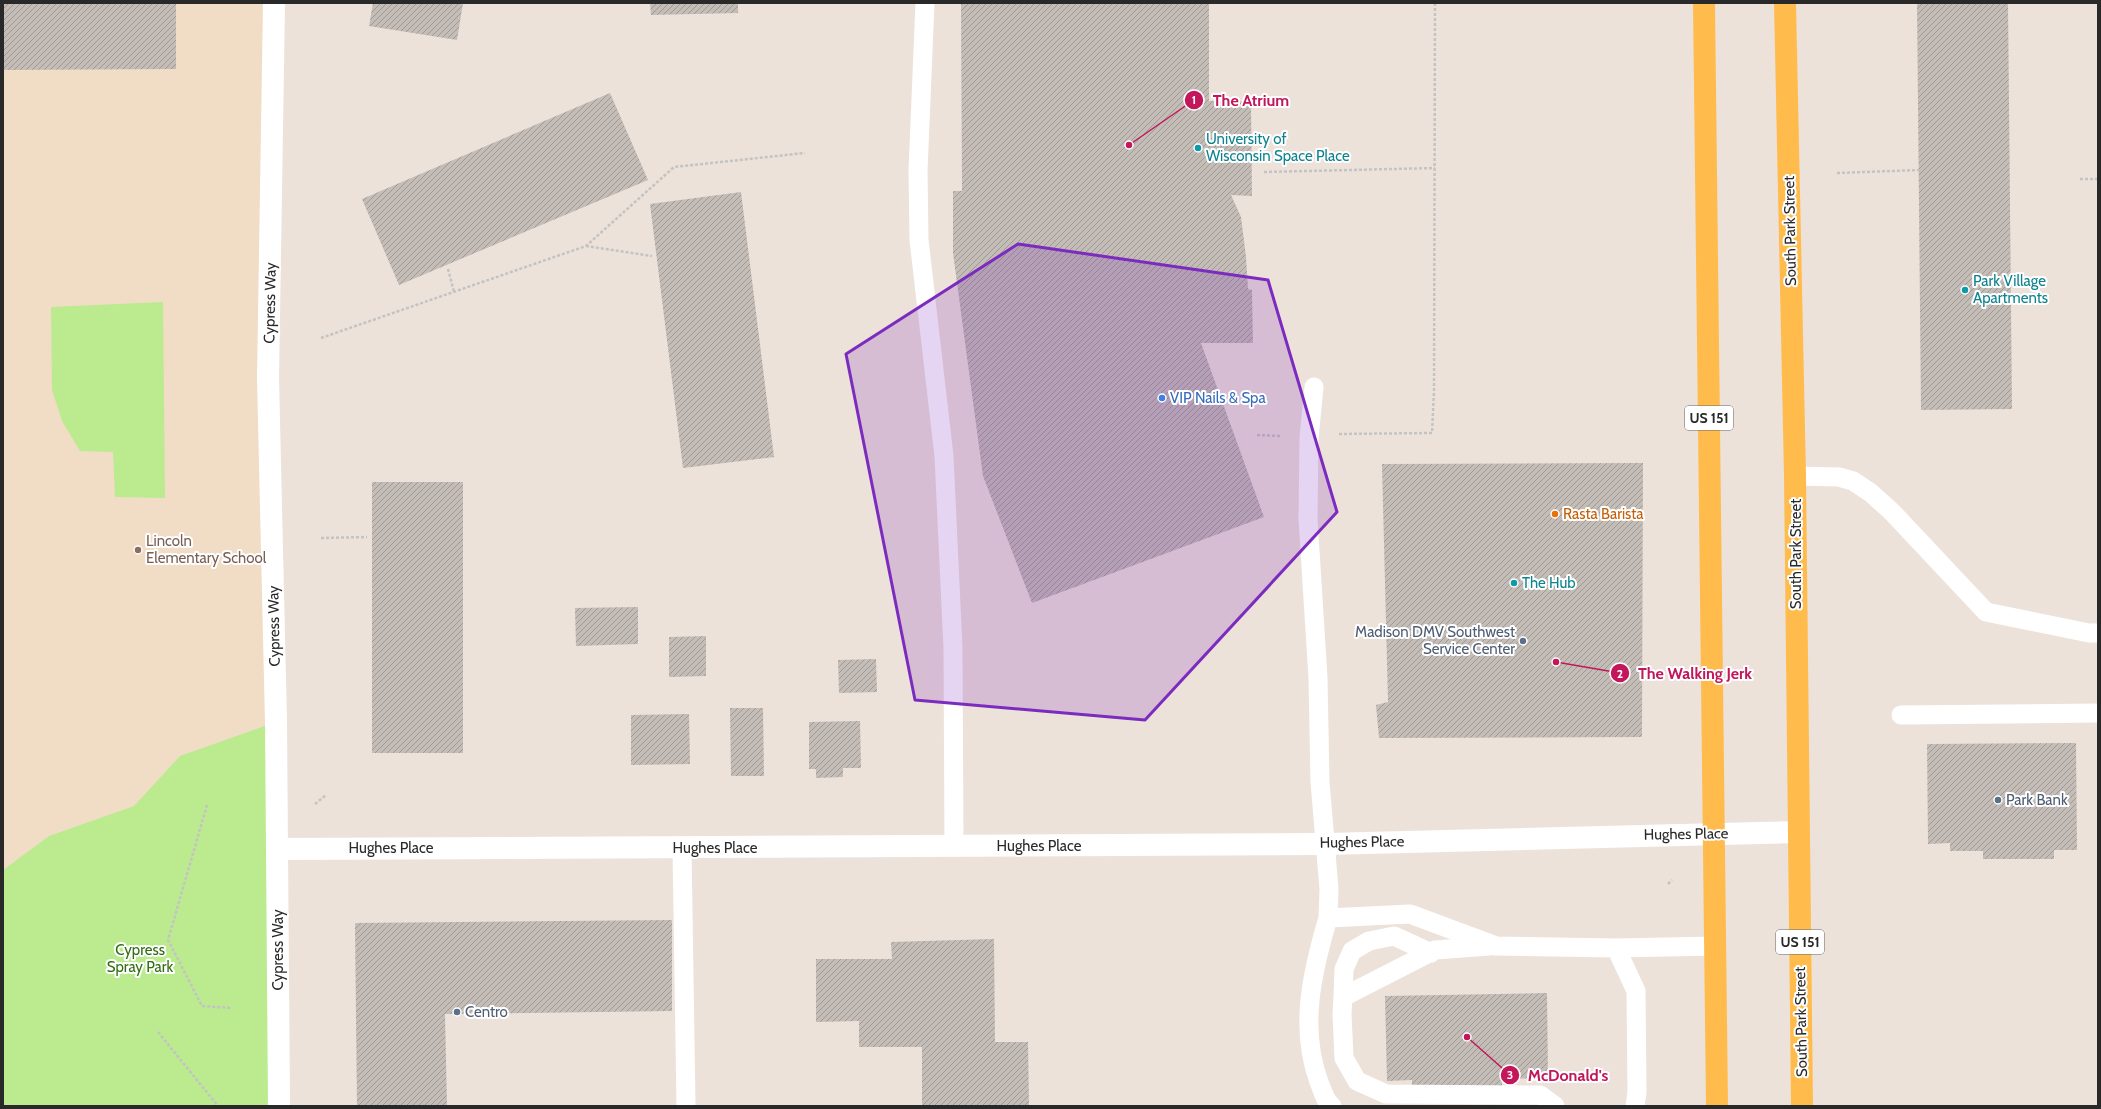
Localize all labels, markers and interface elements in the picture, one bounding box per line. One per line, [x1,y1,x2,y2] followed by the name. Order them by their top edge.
[1184,86,1297,114] callout: The Atrium
[1213,91,1289,110] text: The Atrium
[1192,92,1196,107] text: 1
[1206,130,1350,165] place label: University of Wisconsin Space Place
[1193,143,1203,153] marker: University of Wisconsin Space Place
[1780,176,1800,286] street label: South Park Street
[260,262,280,344] street label: Cypress Way
[1973,272,2048,307] place label: Park Village Apartments
[1960,285,1970,295] marker: Park Village Apartments
[1170,389,1266,407] place label: VIP Nails & Spa
[1157,393,1167,403] marker: VIP Nails & Spa
[1685,406,1733,430] road number: US 151
[1787,499,1805,609] street label: South Park Street
[1563,505,1644,523] place label: Rasta Barista
[1550,509,1560,519] marker: Rasta Barista
[146,532,267,567] place label: Lincoln Elementary School
[133,545,143,555] marker: Lincoln Elementary School
[1522,574,1576,592] place label: The Hub
[1509,578,1519,588] marker: The Hub
[264,585,284,667] street label: Cypress Way
[1355,623,1515,658] place label: Madison DMV Southwest Service Center
[1518,636,1528,646] marker: Madison DMV Southwest Service Center
[1610,659,1760,687] callout: The Walking Jerk
[1638,664,1752,683] text: The Walking Jerk
[1617,666,1623,681] text: 2
[2006,791,2068,809] place label: Park Bank
[1993,795,2003,805] marker: Park Bank
[1643,824,1729,844] street label: Hughes Place
[1319,832,1405,852] street label: Hughes Place
[997,837,1082,855] street label: Hughes Place
[349,839,434,857] street label: Hughes Place
[673,839,758,857] street label: Hughes Place
[269,909,287,991] street label: Cypress Way
[1776,930,1824,954] road number: US 151
[107,941,174,976] park label: Cypress Spray Park
[1791,967,1811,1077] street label: South Park Street
[465,1003,508,1021] place label: Centro
[452,1007,462,1017] marker: Centro
[1500,1061,1616,1089] callout: McDonald's
[1528,1066,1608,1085] text: McDonald's
[1507,1067,1513,1082] text: 3

